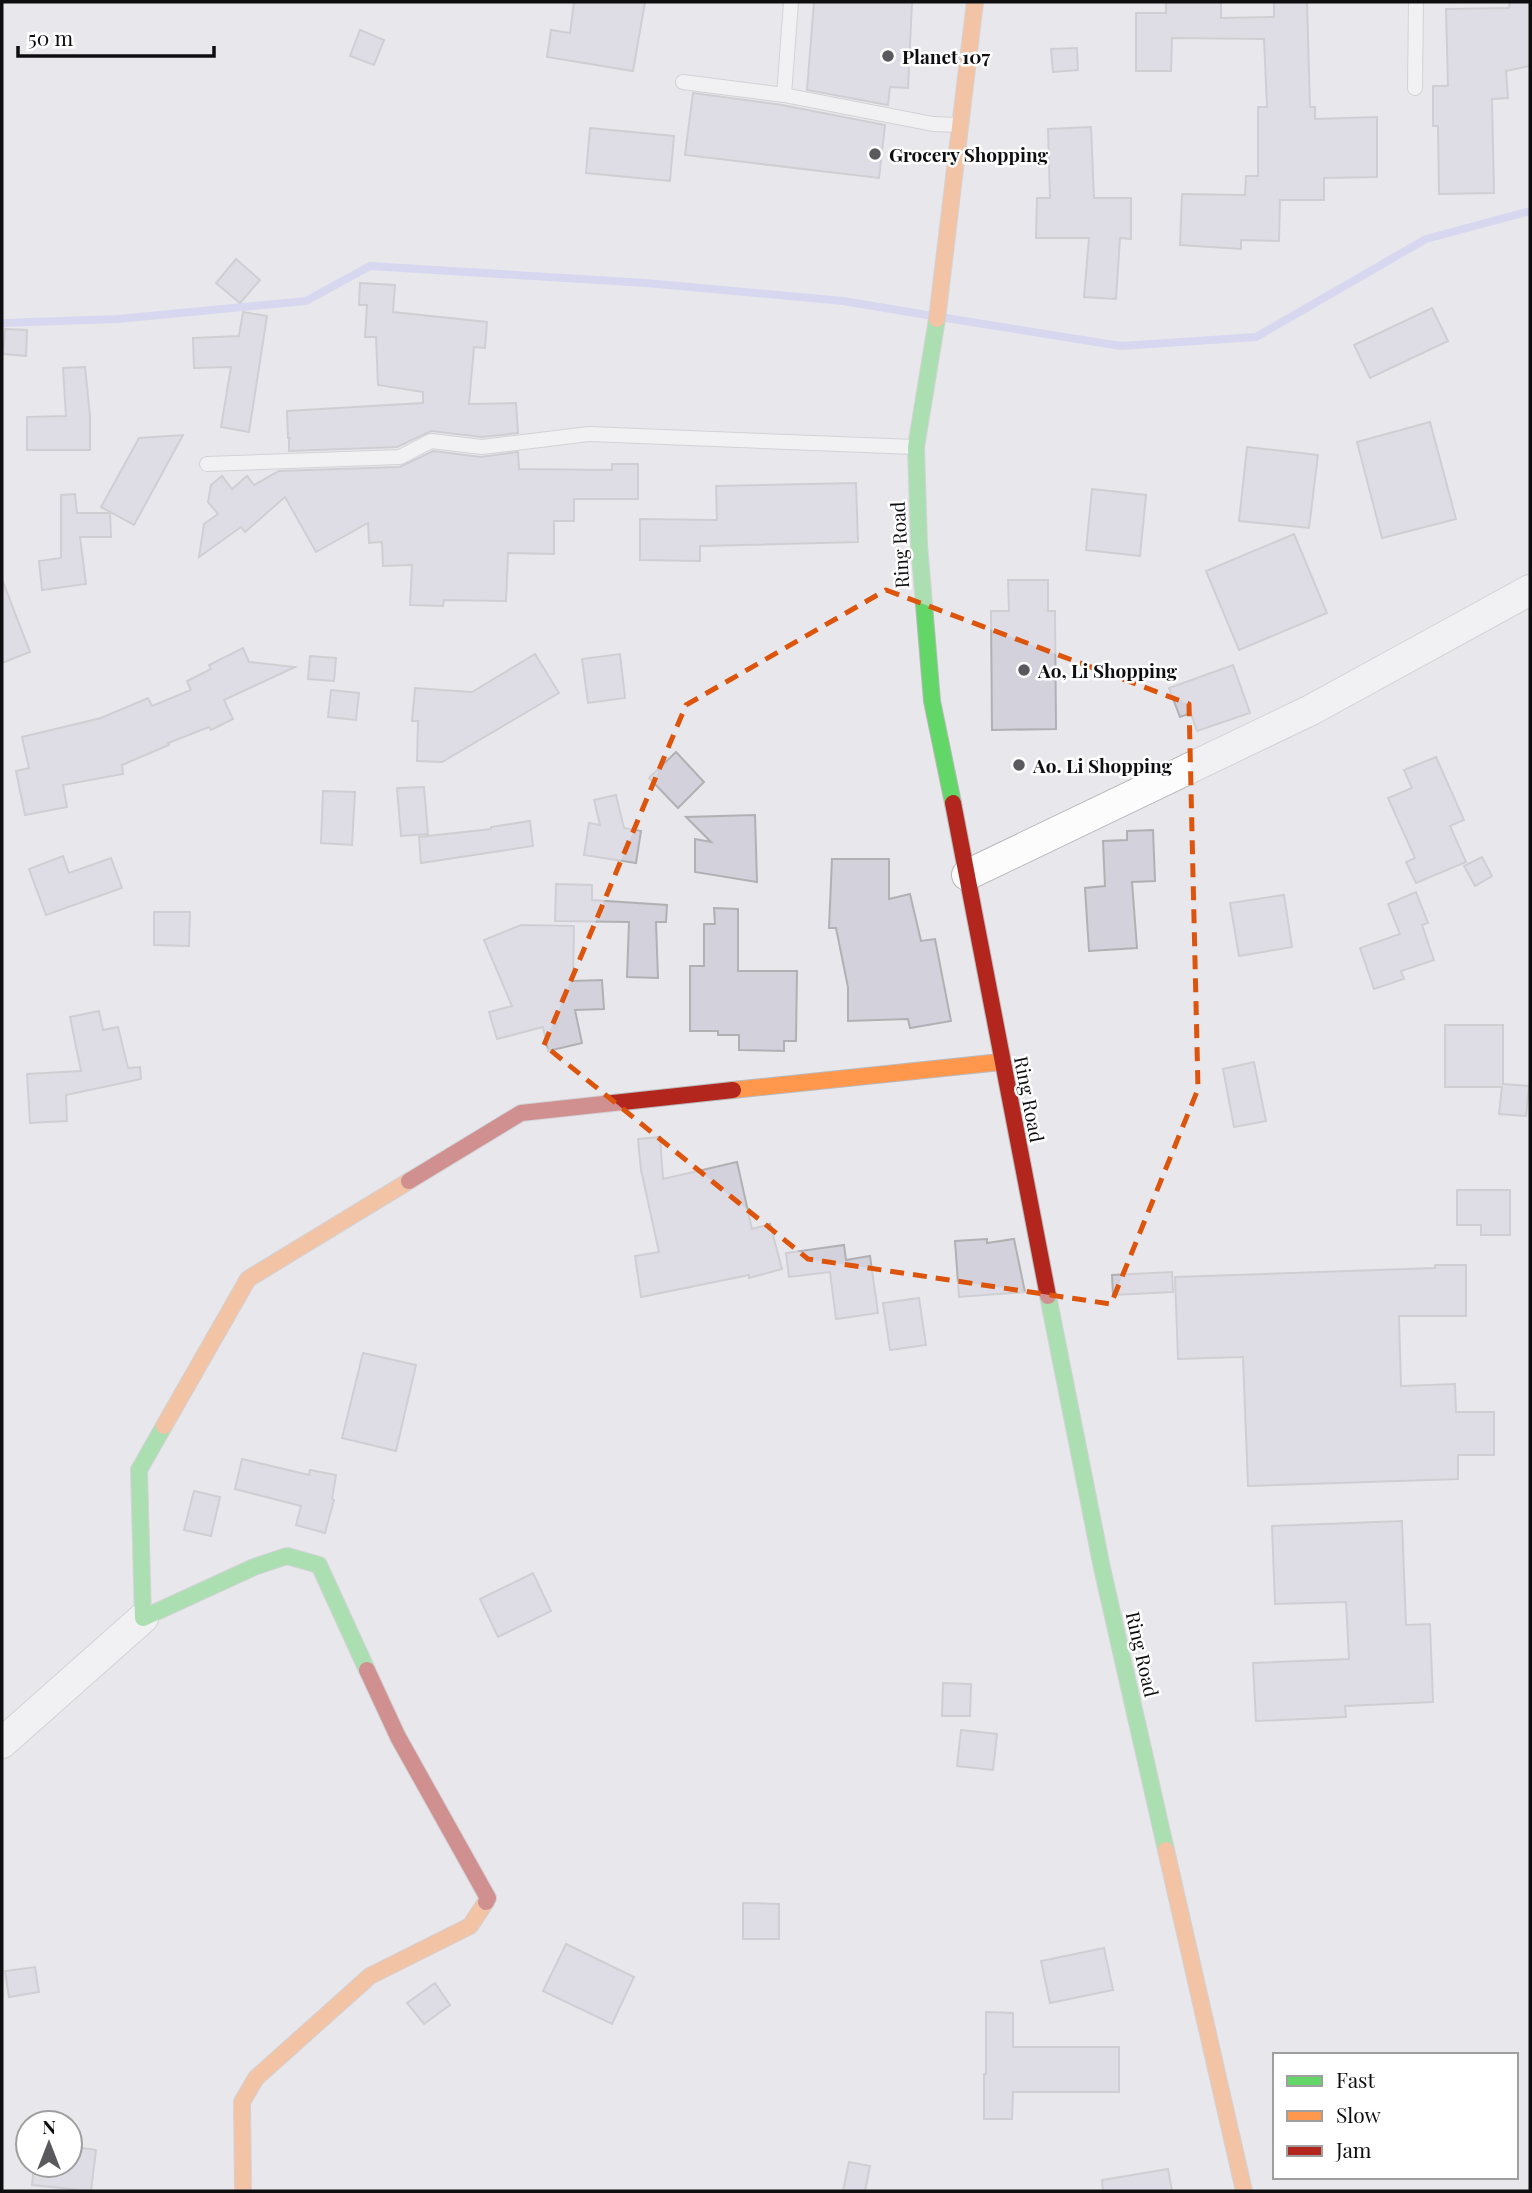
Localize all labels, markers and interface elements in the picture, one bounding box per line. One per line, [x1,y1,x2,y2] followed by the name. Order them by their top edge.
[18,14,214,58] scale bar
[28,23,74,51] text: 50 m
[902,43,990,69] place label: Planet 107
[880,48,896,64] marker: Planet 107
[889,141,1048,167] place label: Grocery Shopping
[867,146,883,162] marker: Grocery Shopping
[884,501,914,589] street label: Ring Road
[1037,657,1178,683] place label: Ao, Li Shopping
[1016,662,1032,678] marker: Ao, Li Shopping
[1032,752,1173,778] place label: Ao. Li Shopping
[1011,757,1027,773] marker: Ao. Li Shopping
[1009,1054,1051,1144] street label: Ring Road
[1121,1609,1165,1699] street label: Ring Road
[1273,2053,1518,2179] legend
[1336,2065,1375,2093] text: Fast
[1336,2100,1381,2128] text: Slow
[14,2109,84,2179] north arrow
[42,2113,56,2139] text: N
[1335,2135,1372,2163] text: Jam

